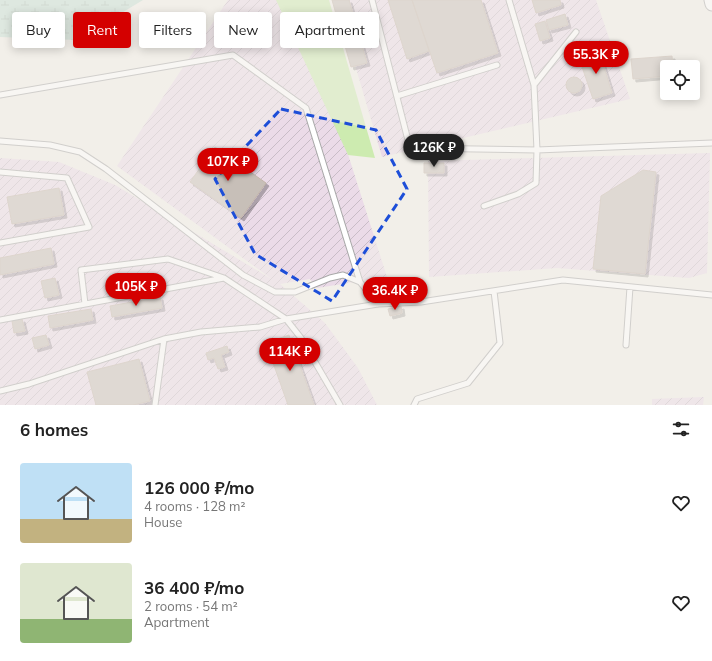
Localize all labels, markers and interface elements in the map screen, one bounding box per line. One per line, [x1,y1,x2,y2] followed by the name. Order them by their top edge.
[12,12,65,48] chip: Buy
[73,12,131,48] chip: Rent
[139,12,206,48] chip: Filters
[214,12,272,48] chip: New
[280,12,379,48] chip: Apartment
[559,41,633,75] pin: 55.3K ₽
[573,46,619,62] text: 55.3K ₽
[660,60,700,100] map controls
[660,60,700,100] button: locate
[401,134,467,168] pin: 126K ₽
[412,139,456,155] text: 126K ₽
[195,148,261,182] pin: 107K ₽
[206,153,250,169] text: 107K ₽
[103,273,169,307] pin: 105K ₽
[358,277,432,311] pin: 36.4K ₽
[114,278,158,294] text: 105K ₽
[372,282,418,298] text: 36.4K ₽
[257,338,323,372] pin: 114K ₽
[268,343,312,359] text: 114K ₽
[670,418,692,440] icon: filters
[20,419,88,440] text: 6 homes
[144,477,254,498] text: 126 000 ₽/mo
[52,479,100,527] icon: home
[670,492,692,514] icon: heart
[144,498,245,514] text: 4 rooms · 128 m²
[144,514,182,530] text: House
[144,577,244,598] text: 36 400 ₽/mo
[52,579,100,627] icon: home
[670,592,692,614] icon: heart
[144,598,238,614] text: 2 rooms · 54 m²
[144,614,209,630] text: Apartment

